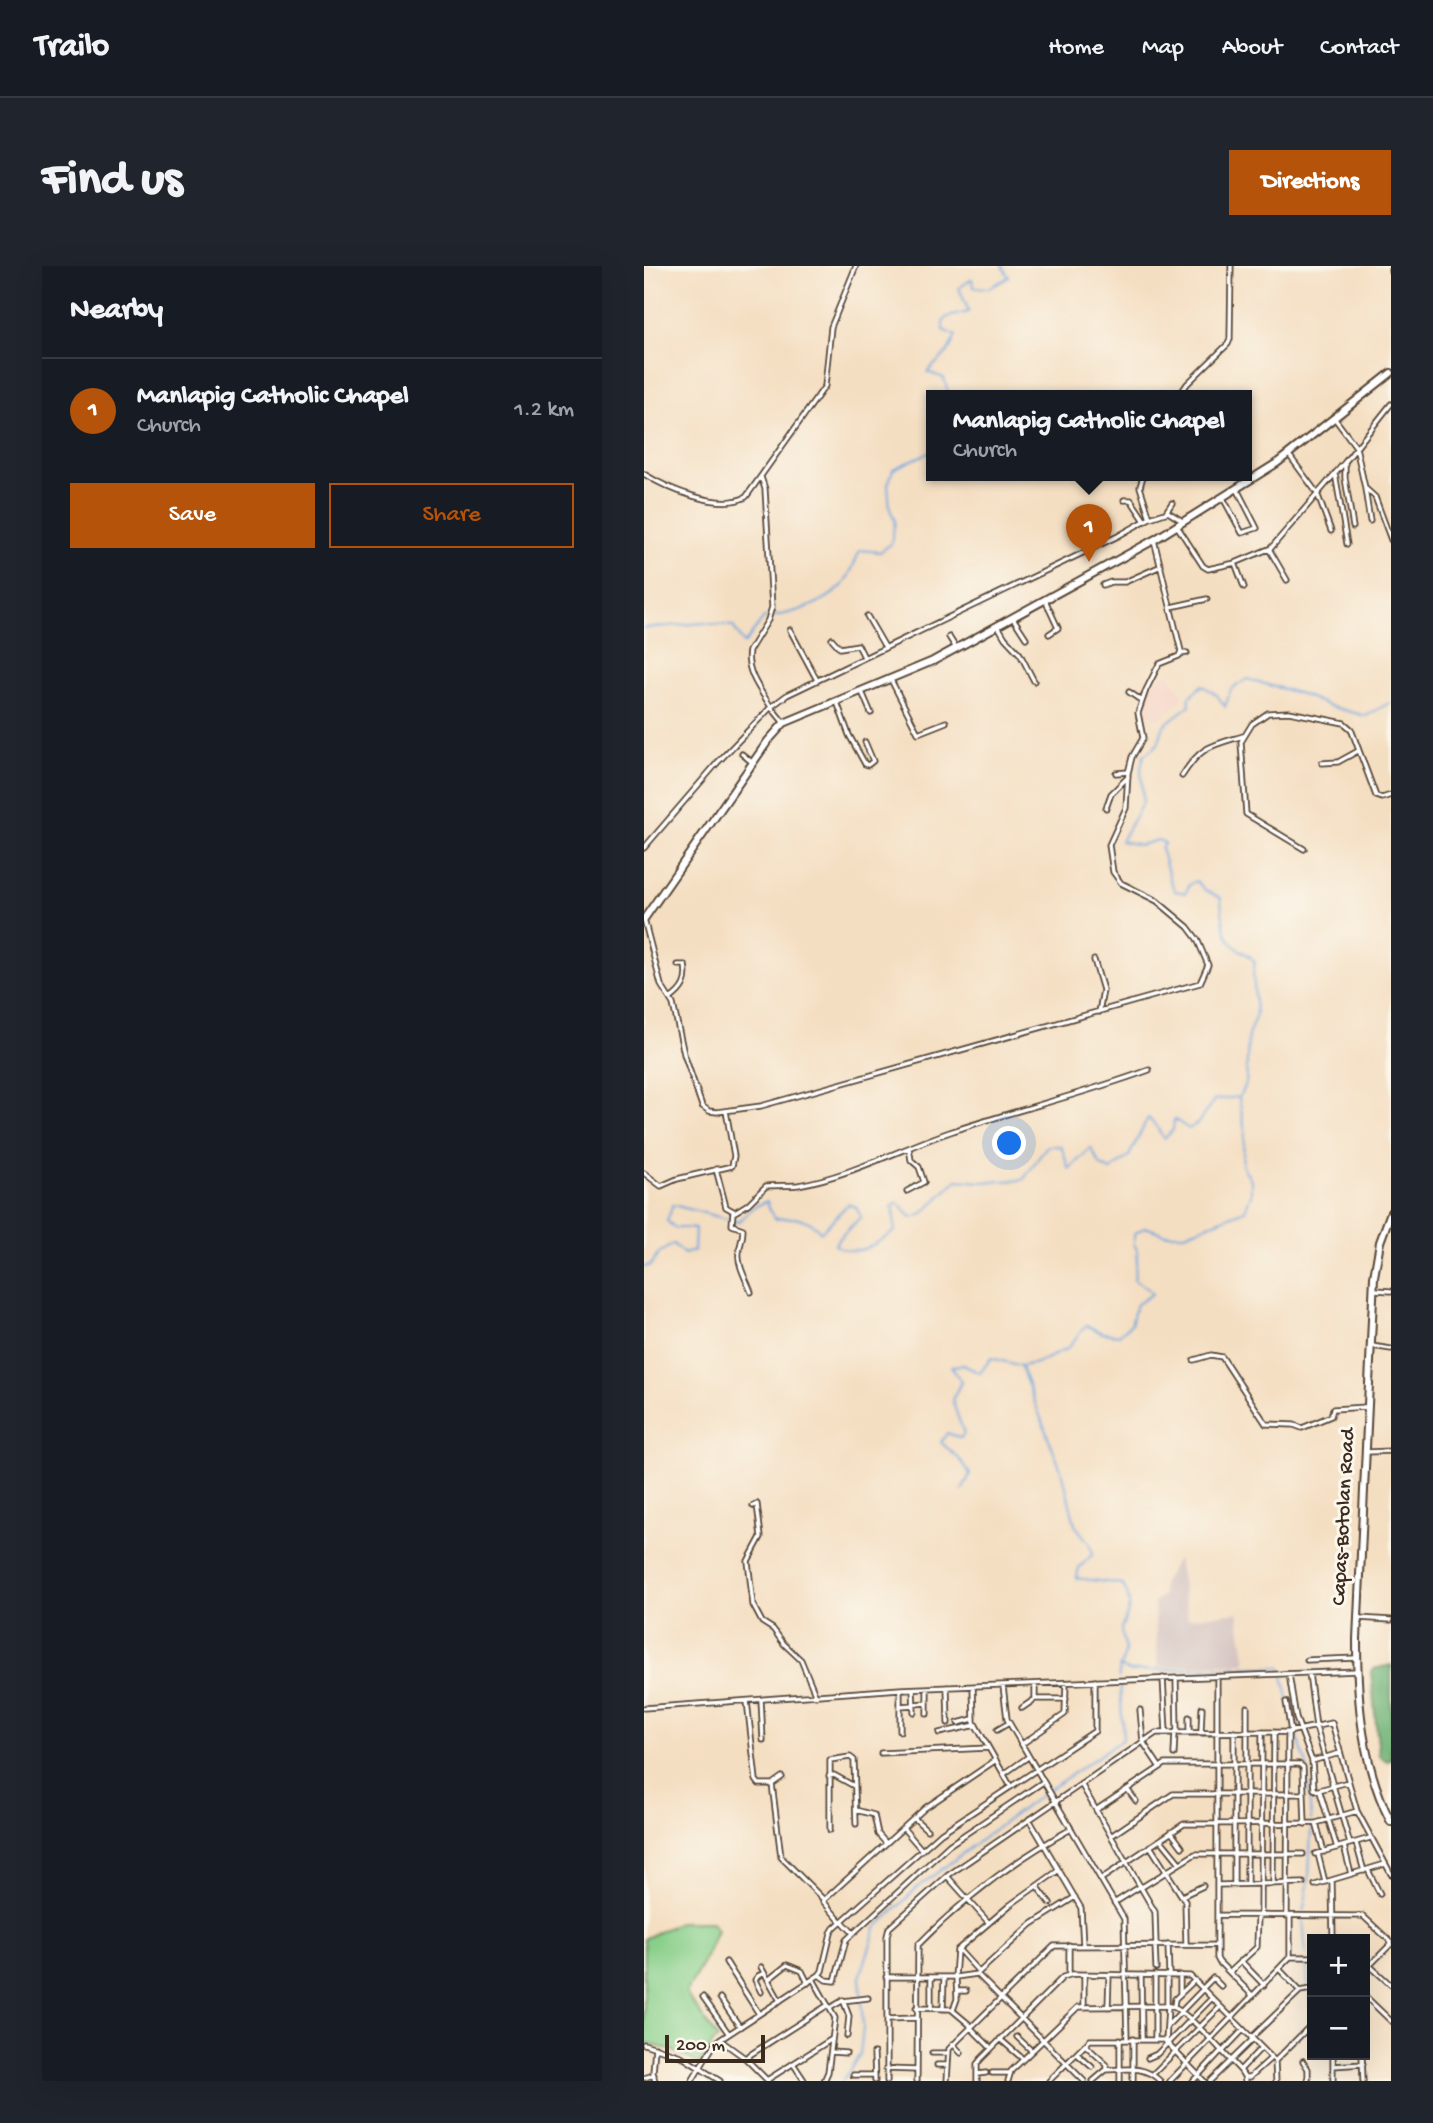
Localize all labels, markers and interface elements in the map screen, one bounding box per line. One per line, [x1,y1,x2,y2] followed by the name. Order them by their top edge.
[35,29,109,67] text: Trailo
[1048,34,1104,63] text: Home
[1142,34,1184,63] text: Map
[1222,34,1282,63] text: About
[1320,34,1398,63] text: Contact
[1229,150,1391,215] button: Directions
[42,153,182,211] text: Find us
[70,294,163,329] text: Nearby
[137,382,409,413] text: Manlapig Catholic Chapel
[926,390,1252,481] popup
[88,397,98,424] text: 1
[514,397,574,424] text: 1.2 km
[953,407,1225,438] text: Manlapig Catholic Chapel
[137,413,201,440] text: Church
[953,438,1017,465] text: Church
[70,483,315,548] button: Save
[329,483,574,548] button: Share
[1066,504,1112,562] pin: 1
[992,1126,1026,1160] your location
[1328,1426,1362,1606] street label: Capas-Botolan Road
[1307,1934,1370,2060] map controls
[1307,1934,1370,1997] button: +
[1307,1997,1370,2060] button: −
[665,2032,765,2064] scale bar
[676,2035,725,2058] text: 200 m

